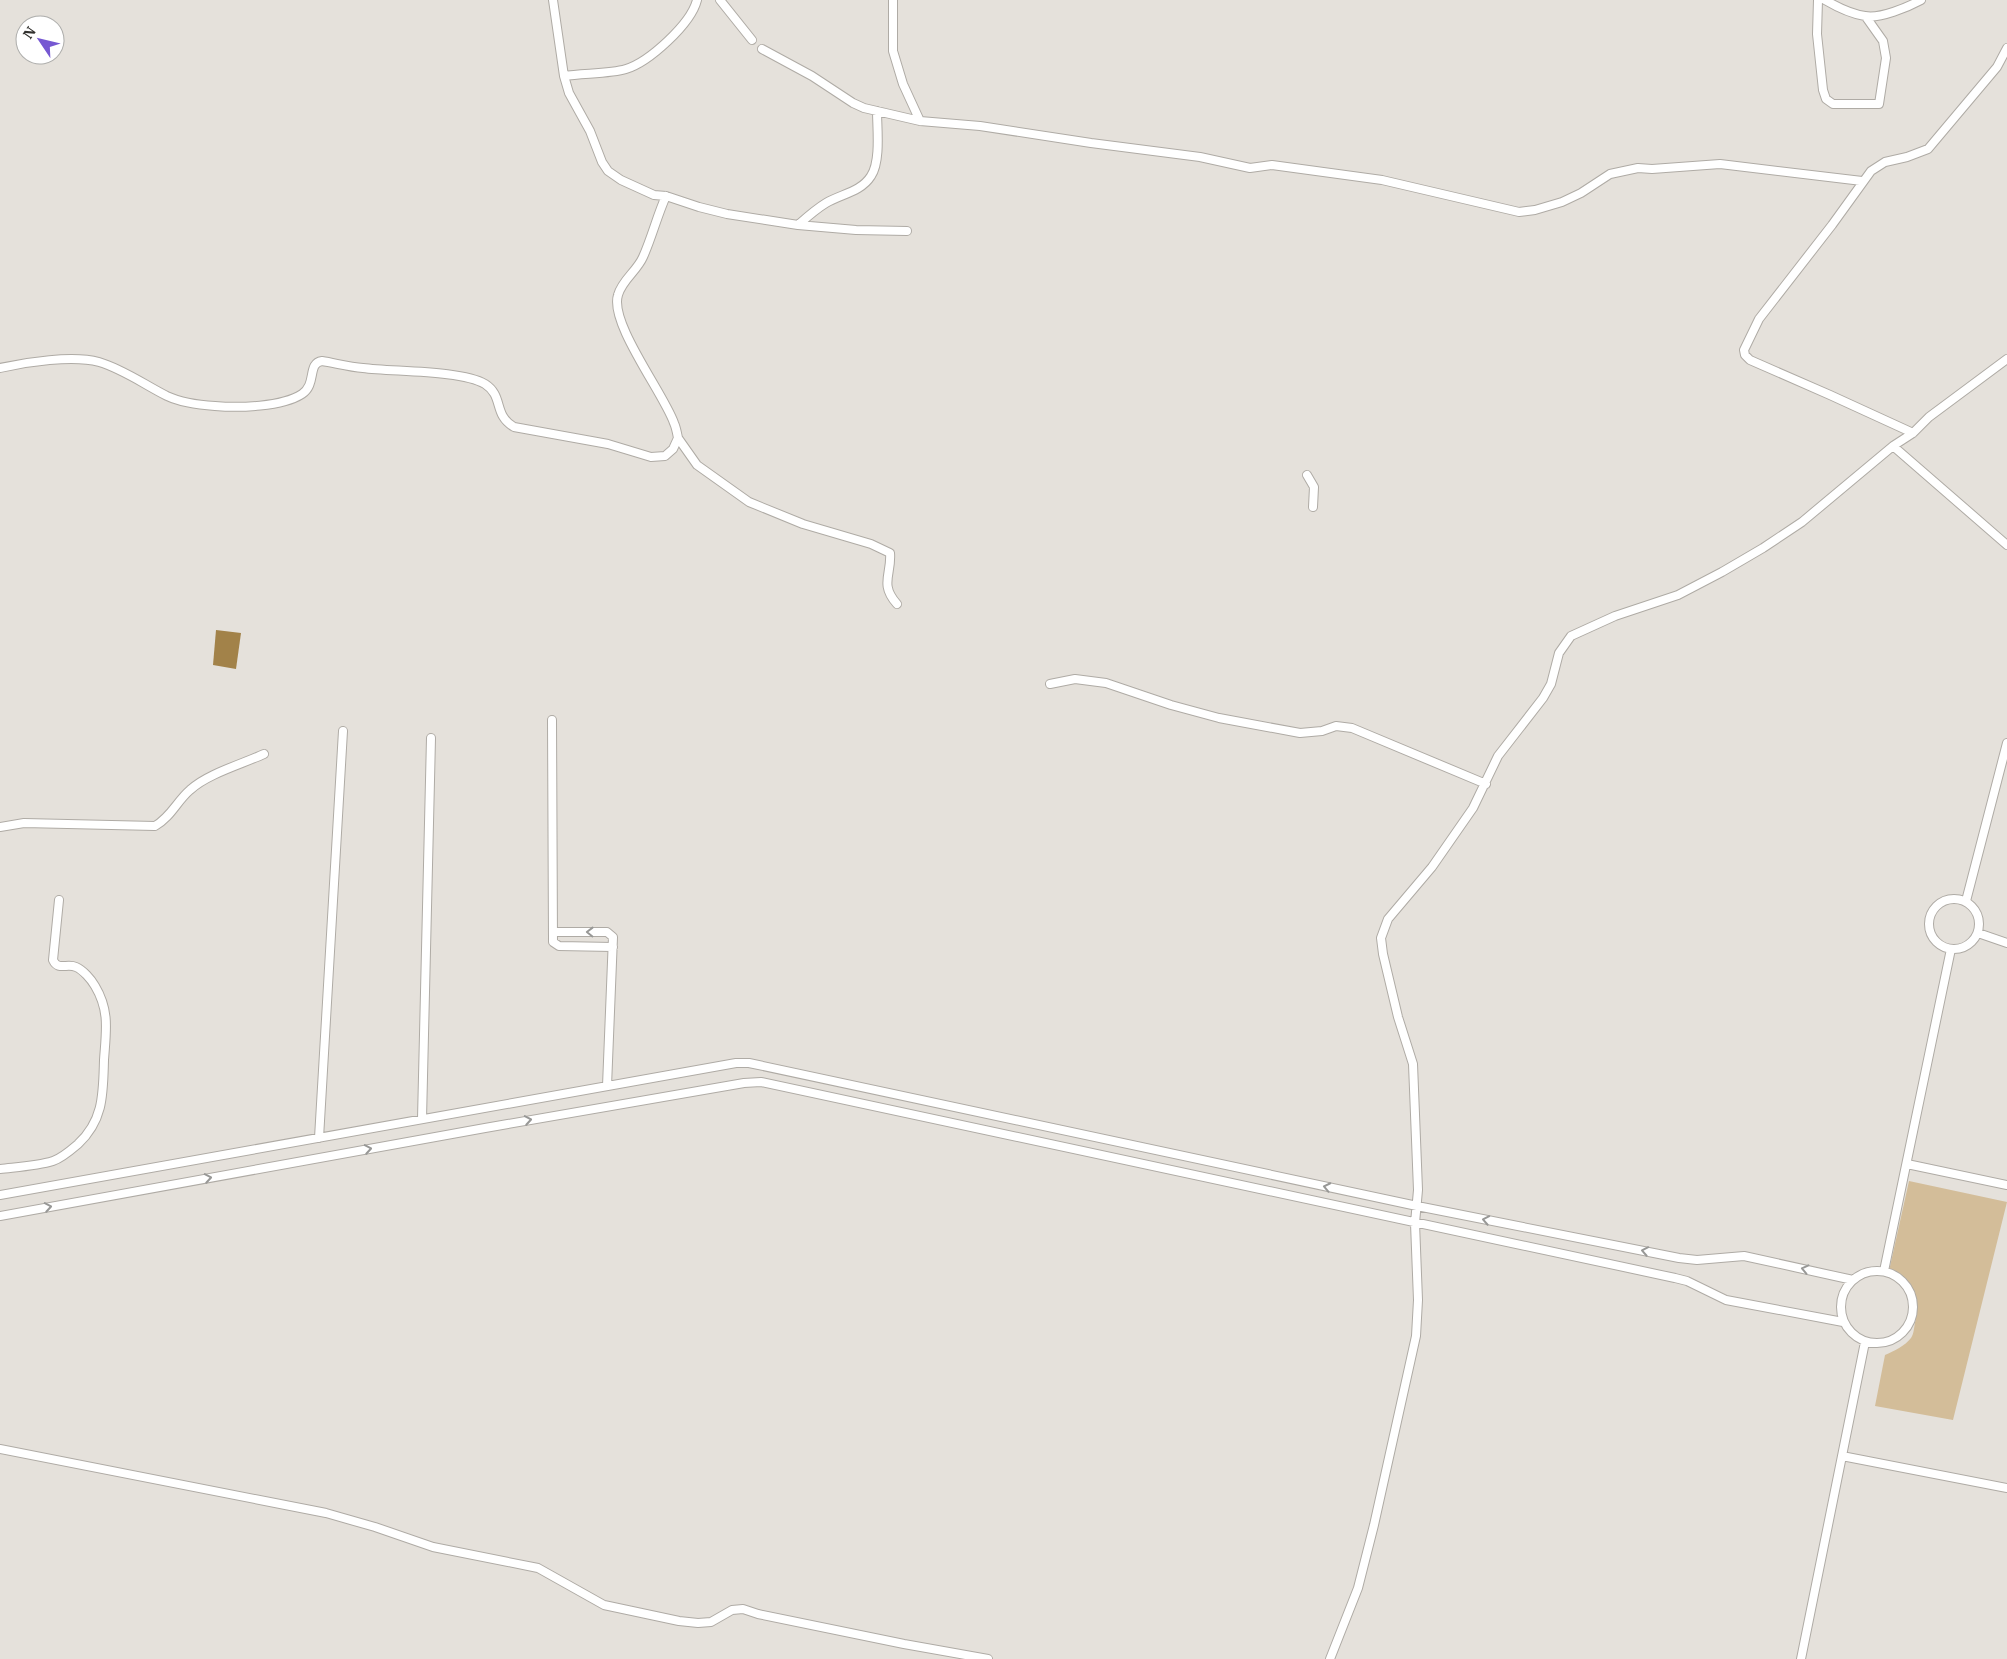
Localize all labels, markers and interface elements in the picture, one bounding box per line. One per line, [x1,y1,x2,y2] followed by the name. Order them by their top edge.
[15,15,65,65] north arrow
[19,23,40,42] text: N
[585,927,593,937] one-way arrow
[523,1116,532,1126] one-way arrow
[363,1144,372,1155] one-way arrow
[203,1174,212,1184] one-way arrow
[1322,1182,1331,1193] one-way arrow
[44,1203,52,1213] one-way arrow
[1481,1215,1490,1225] one-way arrow
[1641,1247,1649,1257] one-way arrow
[1801,1264,1810,1275] one-way arrow

